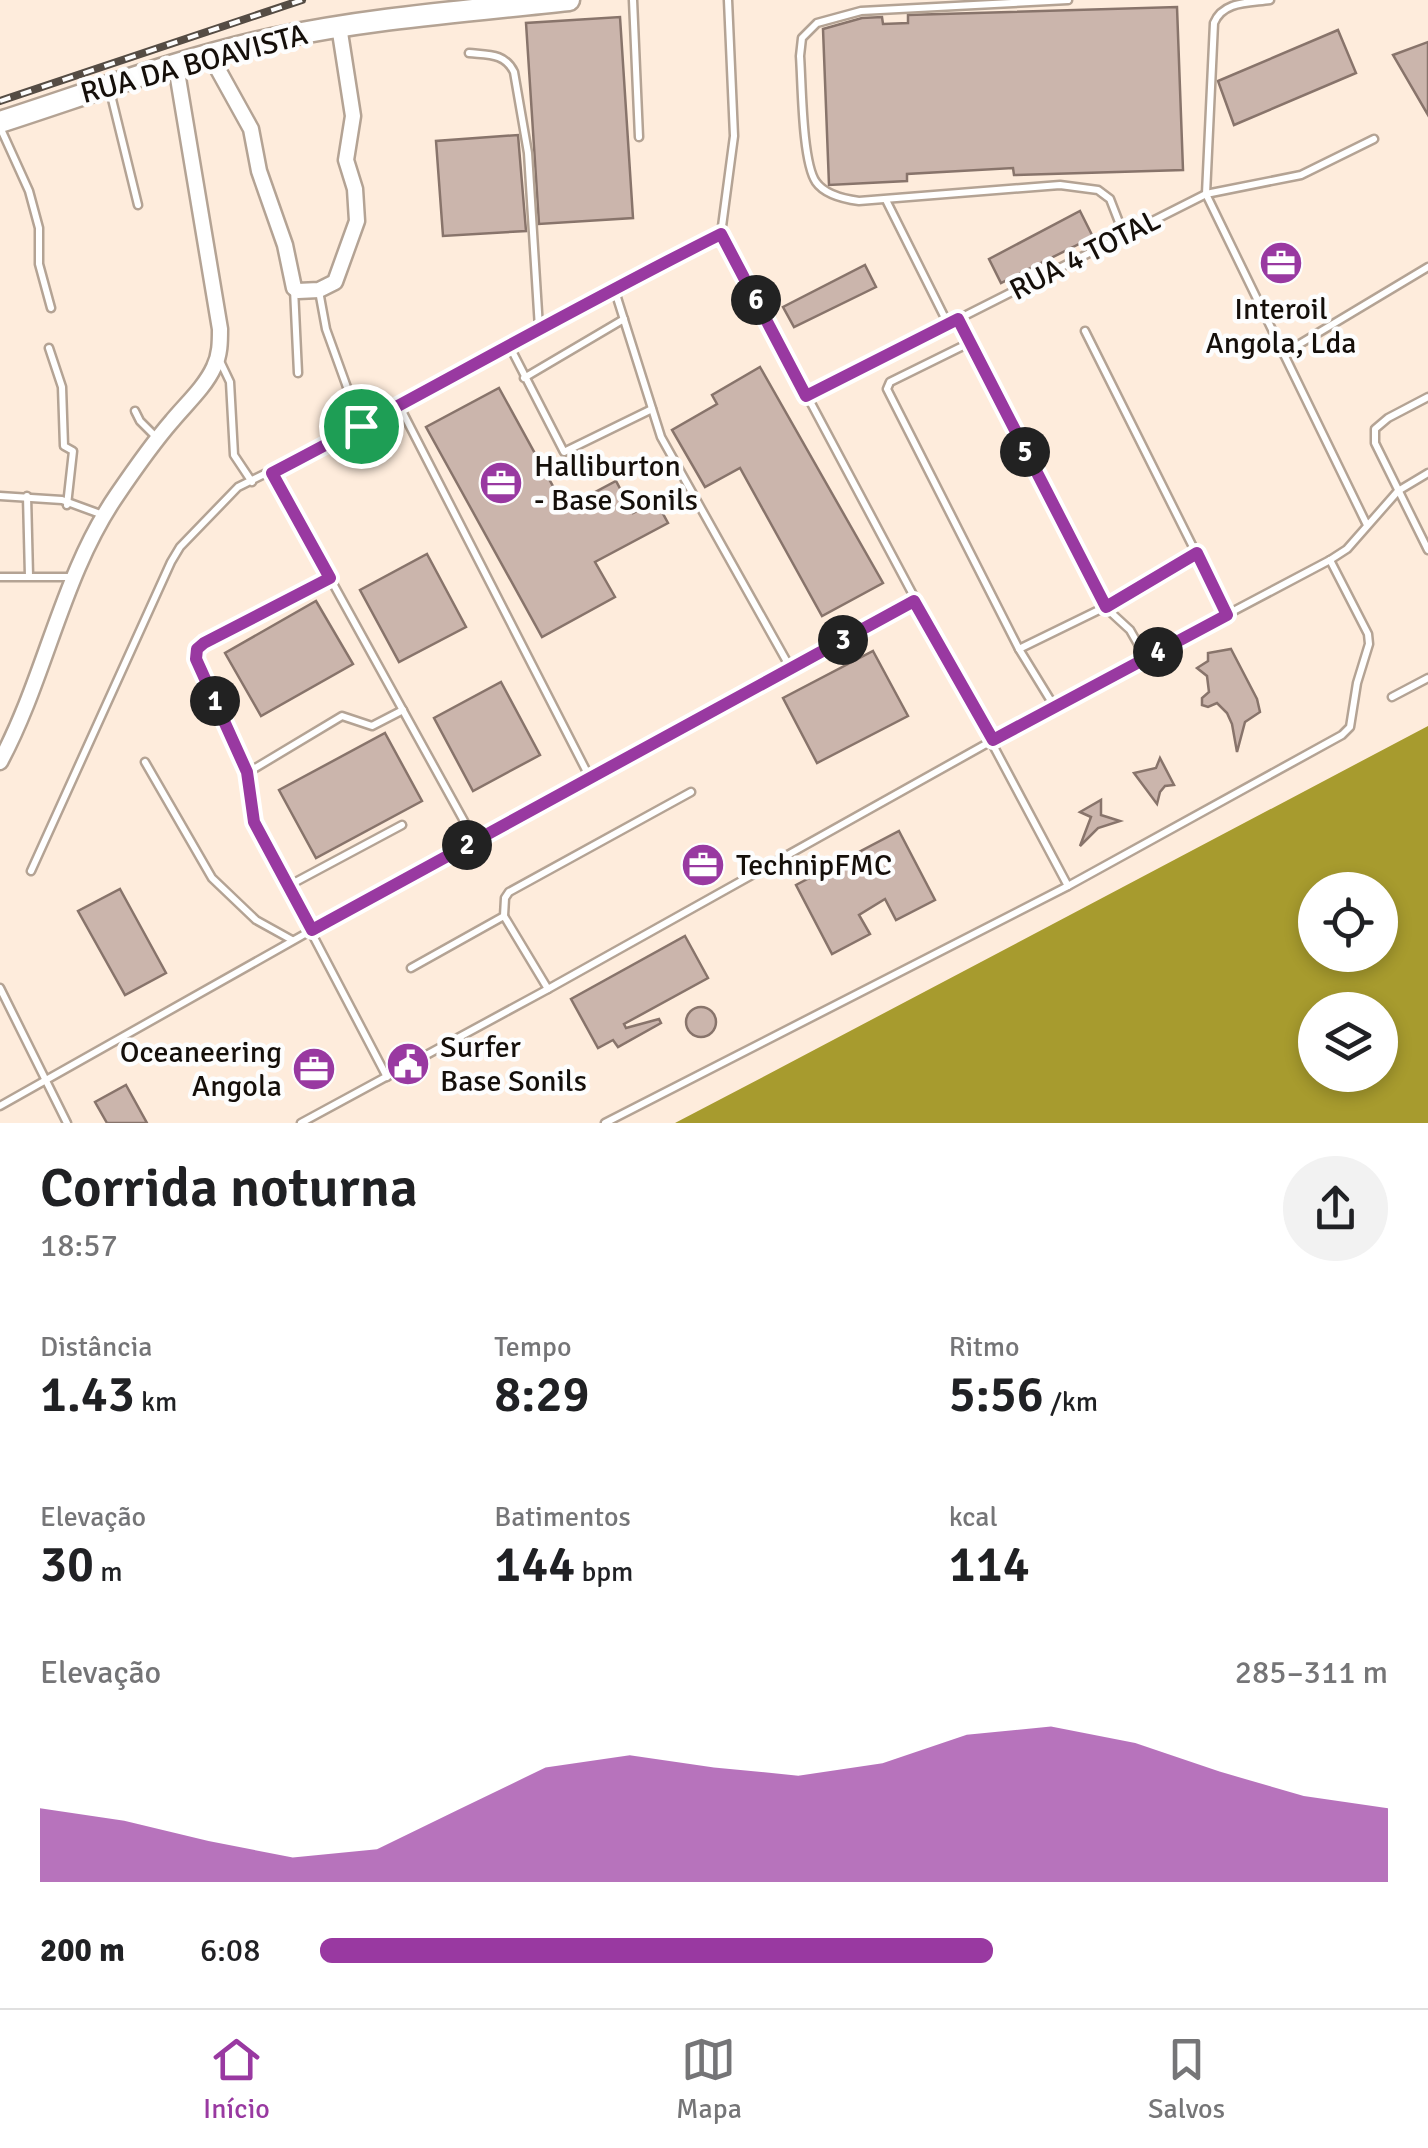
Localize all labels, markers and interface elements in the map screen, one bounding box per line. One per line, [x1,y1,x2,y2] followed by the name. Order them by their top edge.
[77,16,311,112] street label: RUA DA BOAVISTA
[1003,201,1167,309] street label: RUA 4 TOTAL
[1258,240,1304,286] office icon: Interoil Angola, Lda
[731,275,781,325] pin: 6
[748,283,764,317] text: 6
[1205,291,1357,362] place label: Interoil Angola, Lda
[319,384,404,469] pin
[334,399,389,454] icon: arrive
[1000,427,1050,477] pin: 5
[1017,435,1033,469] text: 5
[534,448,698,519] place label: Halliburton - Base Sonils
[478,460,524,506] office icon: Halliburton - Base Sonils
[818,615,868,665] pin: 3
[835,623,851,657] text: 3
[1133,627,1183,677] pin: 4
[1150,635,1166,669] text: 4
[190,676,240,726] pin: 1
[207,684,223,718] text: 1
[442,820,492,870] pin: 2
[459,828,475,862] text: 2
[680,842,726,888] office icon: TechnipFMC
[736,847,892,884] place label: TechnipFMC
[1298,872,1398,1092] map controls
[1298,872,1398,972] button: locate
[1298,992,1398,1092] button: layers
[440,1029,587,1100] place label: Surfer Base Sonils
[120,1034,282,1105] place label: Oceaneering Angola
[385,1041,431,1087] public building icon: Surfer Base Sonils
[291,1046,337,1092] office icon: Oceaneering Angola
[40,1154,418,1222] text: Corrida noturna
[1283,1156,1388,1261] button: share
[40,1226,118,1265] text: 18:57
[40,1330,153,1364] text: Distância
[494,1330,572,1364] text: Tempo
[949,1330,1020,1364] text: Ritmo
[40,1364,135,1426] text: 1.43
[494,1364,589,1426] text: 8:29
[949,1364,1044,1426] text: 5:56
[135,1385,177,1419] text: km
[1044,1385,1098,1419] text: /km
[40,1500,146,1534] text: Elevação
[494,1500,631,1534] text: Batimentos
[949,1500,998,1534] text: kcal
[40,1534,94,1596] text: 30
[494,1534,575,1596] text: 144
[949,1534,1030,1596] text: 114
[94,1555,123,1589] text: m
[575,1555,633,1589] text: bpm
[40,1653,161,1692] text: Elevação
[1235,1653,1388,1692] text: 285–311 m
[40,1931,125,1970] text: 200 m
[200,1931,260,1970] text: 6:08
[203,2032,270,2126] tab: Início
[676,2032,742,2126] tab: Mapa
[1148,2032,1225,2126] tab: Salvos

